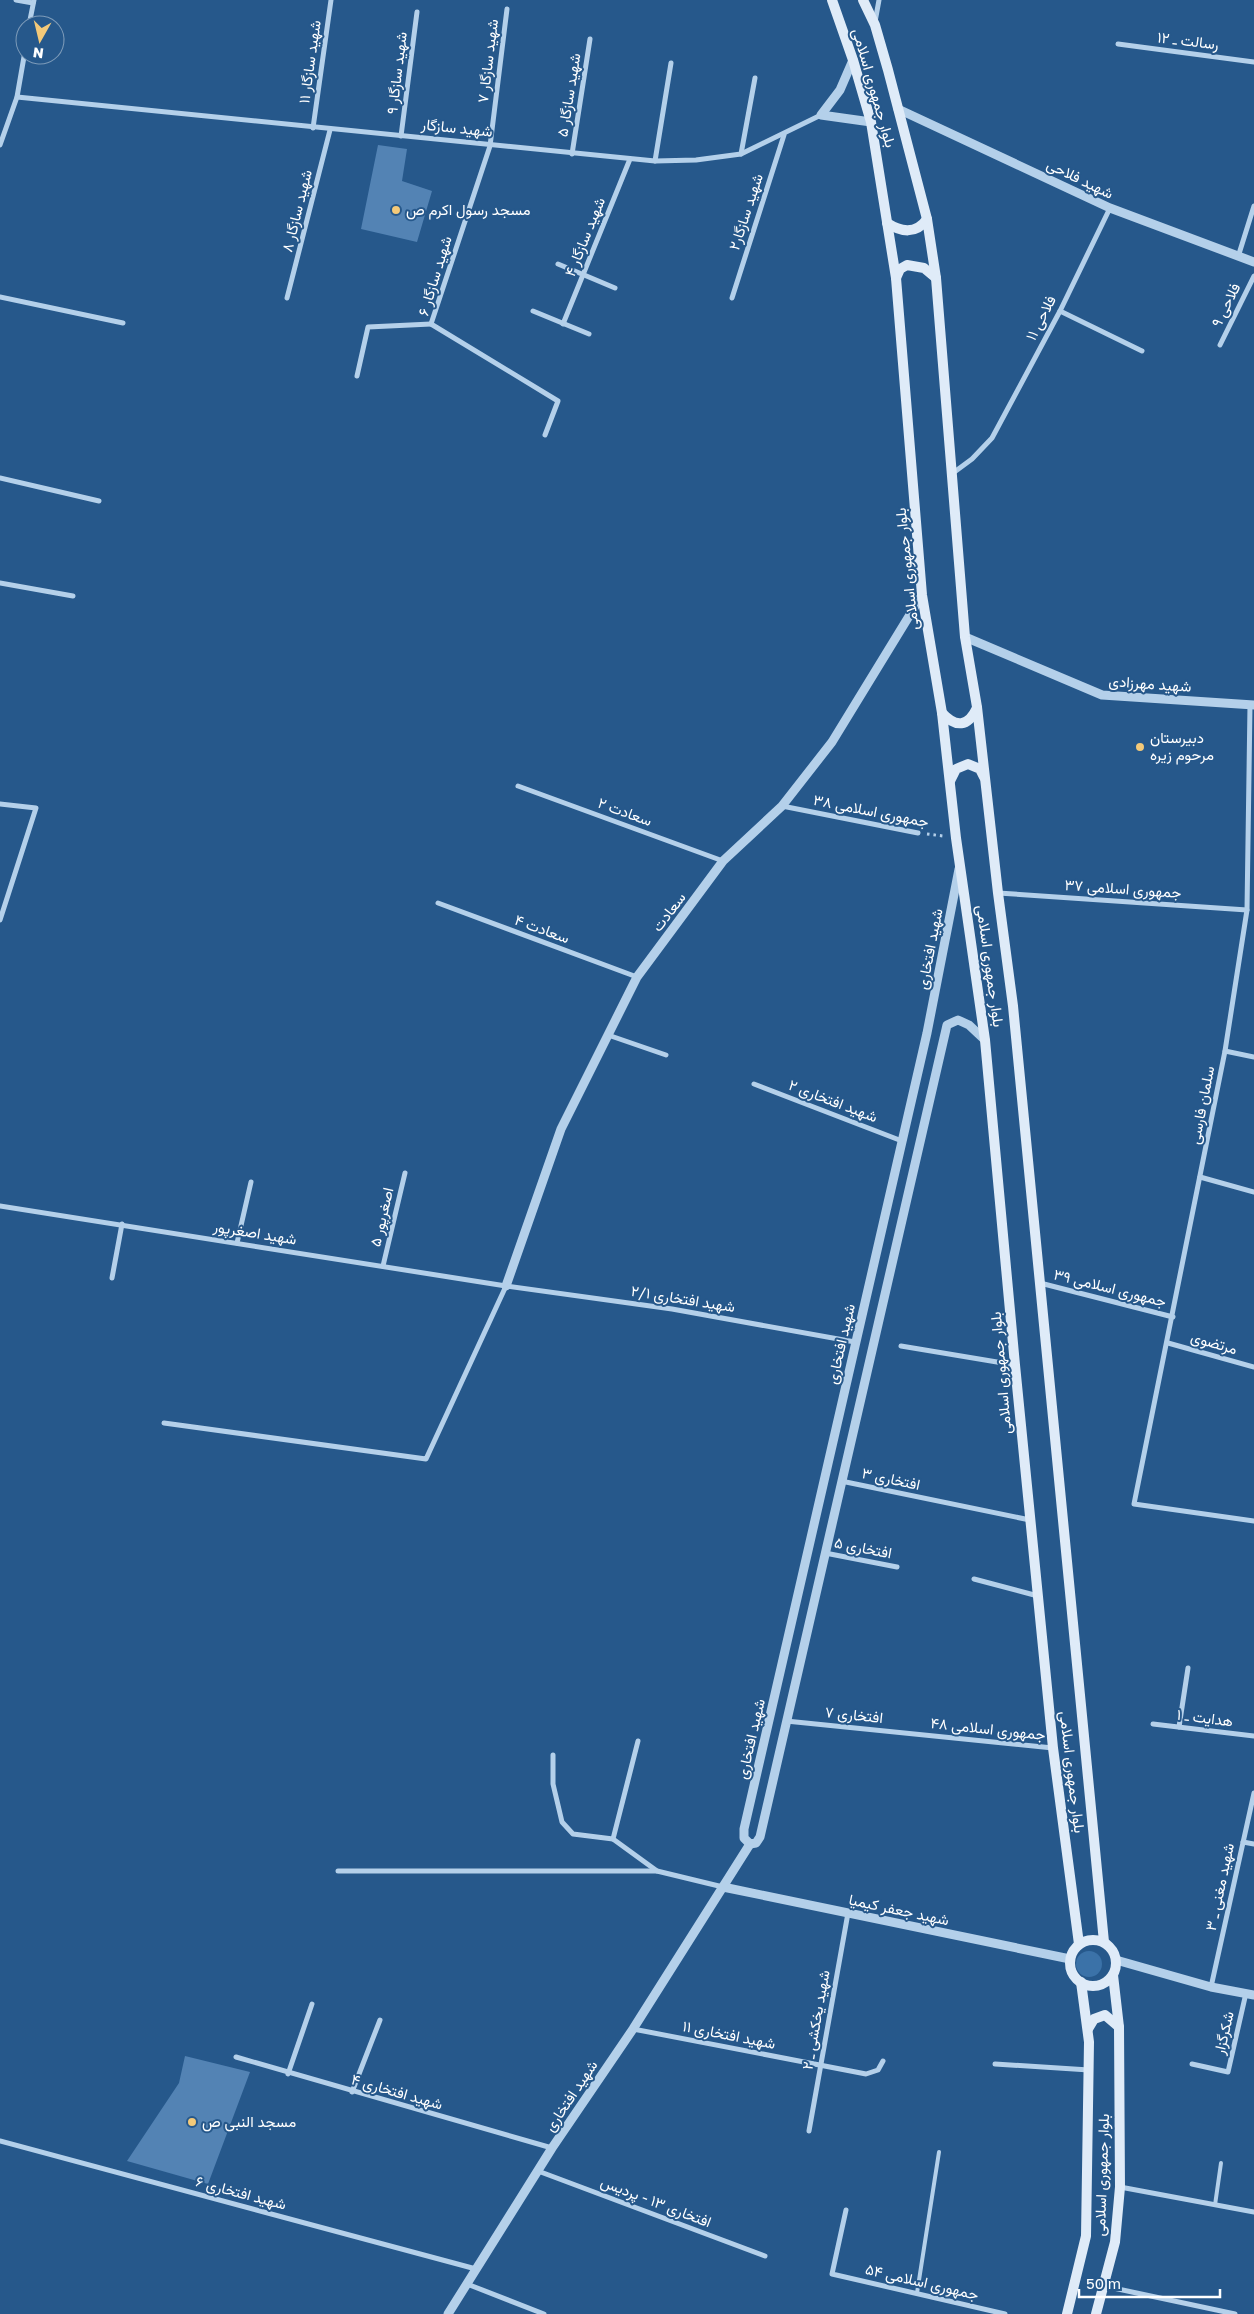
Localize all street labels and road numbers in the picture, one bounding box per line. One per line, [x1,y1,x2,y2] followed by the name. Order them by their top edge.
[473,18,502,104] street label: شهید سازگار ۷
[294,19,325,105] street label: شهید سازگار ۱۱
[847,26,901,150] street label: بلوار جمهوری اسلامی
[1156,27,1220,54] street label: رسالت ـ ۱۲
[382,31,411,115] street label: شهید سازگار ۹
[553,52,585,138] street label: شهید سازگار ۵
[419,114,494,141] street label: شهید سازگار
[1043,154,1117,204] street label: شهید فلاحی
[277,168,316,254] street label: شهید سازگار ۸
[724,171,767,253] street label: شهید سازگار۲
[560,194,609,279] street label: شهید سازگار ۴
[413,233,456,318] street label: شهید سازگار ۶
[1207,280,1245,330] street label: فلاحی ۹
[1021,292,1061,344] street label: فلاحی ۱۱
[891,507,923,631] street label: بلوار جمهوری اسلامی
[1108,671,1192,697] street label: شهید مهرزادی
[812,790,930,832] street label: جمهوری اسلامی ۳۸
[596,793,655,829] street label: سعادت ۲
[1064,875,1182,903] street label: جمهوری اسلامی ۳۷
[648,888,689,935] street label: سعادت
[972,904,1008,1028] street label: بلوار جمهوری اسلامی
[912,907,948,991] street label: شهید افتخاری
[512,910,572,946] street label: سعادت ۴
[1185,1064,1219,1146] street label: سلمان فارسی
[786,1075,880,1127] street label: شهید افتخاری ۲
[365,1185,399,1249] street label: اصغرپور ۵
[211,1216,298,1249] street label: شهید اصغرپور
[1052,1264,1168,1312] street label: جمهوری اسلامی ۳۹
[629,1281,737,1317] street label: شهید افتخاری ۲/۱
[822,1302,860,1386] street label: شهید افتخاری
[986,1311,1016,1435] street label: بلوار جمهوری اسلامی
[1188,1327,1240,1359] street label: مرتضوی
[860,1463,922,1495] street label: افتخاری ۳
[833,1533,893,1563] street label: افتخاری ۵
[732,1697,770,1781] street label: شهید افتخاری
[824,1702,884,1728] street label: افتخاری ۷
[1176,1705,1234,1730] street label: هدایت ـ ۱
[1055,1710,1089,1834] street label: بلوار جمهوری اسلامی
[929,1713,1047,1745] street label: جمهوری اسلامی ۴۸
[1201,1841,1239,1933] street label: شهید مغنی ـ ۳
[847,1890,951,1929] street label: شهید جعفر کیمیا
[797,1968,835,2071] street label: شهید یخکشی ـ ۲
[1209,2009,1238,2057] street label: شکرگزار
[681,2016,777,2054] street label: شهید افتخاری ۱۱
[540,2056,602,2136] street label: شهید افتخاری
[349,2069,445,2115] street label: شهید افتخاری ۴
[1090,2113,1114,2237] street label: بلوار جمهوری اسلامی
[193,2171,289,2215] street label: شهید افتخاری ۶
[598,2172,714,2232] street label: افتخاری ۱۳ - پردیس
[863,2259,981,2305] street label: جمهوری اسلامی ۵۴

